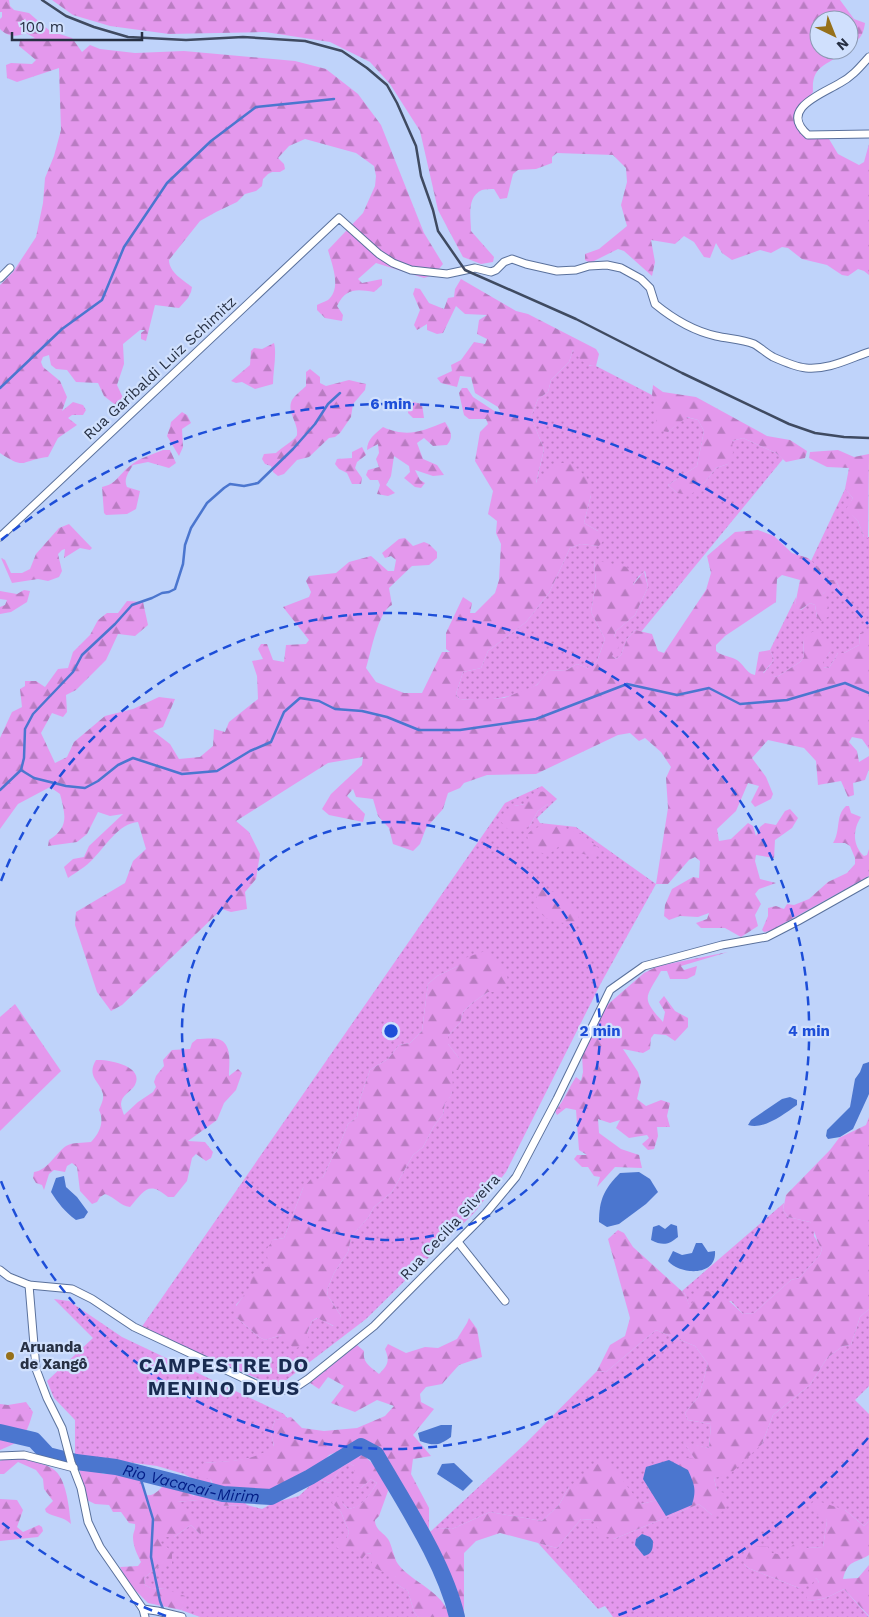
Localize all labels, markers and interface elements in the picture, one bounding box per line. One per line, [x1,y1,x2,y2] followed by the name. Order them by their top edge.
[12,10,142,42] scale bar
[809,10,859,60] north arrow
[20,18,64,36] text: 100 m
[834,35,852,54] text: N
[80,293,240,443] street label: Rua Garibaldi Luiz Schimitz
[370,395,412,413] text: 6 min
[382,1022,400,1040] centre of rings
[579,1022,621,1040] text: 2 min
[788,1022,830,1040] text: 4 min
[396,1170,504,1284] street label: Rua Cecília Silveira
[20,1338,88,1373] place label: Aruanda de Xangô
[4,1350,16,1362] marker: Aruanda de Xangô
[139,1353,309,1400] district label: CAMPESTRE DO MENINO DEUS
[121,1460,260,1506] water label: Rio Vacacaí-Mirim

